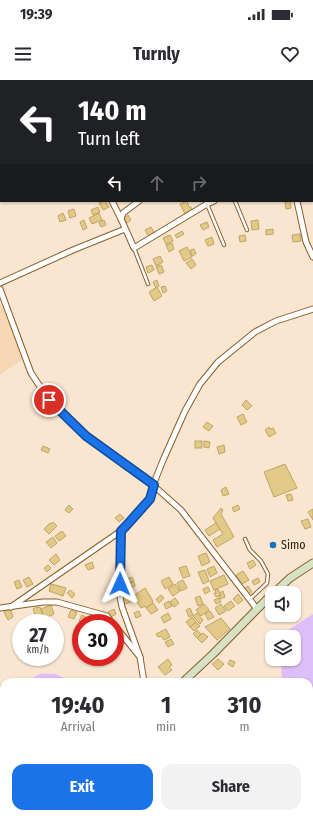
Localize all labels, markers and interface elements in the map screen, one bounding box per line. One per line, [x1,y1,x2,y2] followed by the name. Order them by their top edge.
[20,5,53,23] text: 19:39
[12,43,34,65] icon: menu
[133,43,180,65] text: Turnly
[279,43,301,65] icon: heart
[78,94,147,127] text: 140 m
[12,96,64,148] icon: left
[78,128,140,150] text: Turn left
[104,172,126,194] icon: left
[146,172,168,194] icon: ahead
[188,172,210,194] icon: right
[32,383,66,417] pin
[38,389,60,411] icon: arrive
[281,538,306,552] place label: Simo
[268,540,278,550] marker: Simo
[99,563,141,605] position arrow
[265,586,301,666] map controls
[265,586,301,622] button: sound
[72,614,124,666] speed limit sign: 30
[29,623,47,647] text: 27
[265,630,301,666] button: layers
[27,644,49,656] text: km/h
[51,691,105,719] text: 19:40
[161,691,171,719] text: 1
[228,691,262,719] text: 310
[61,719,95,734] text: Arrival
[156,719,176,734] text: min
[240,719,250,734] text: m
[12,764,153,810] button: Exit
[161,764,301,810] button: Share

